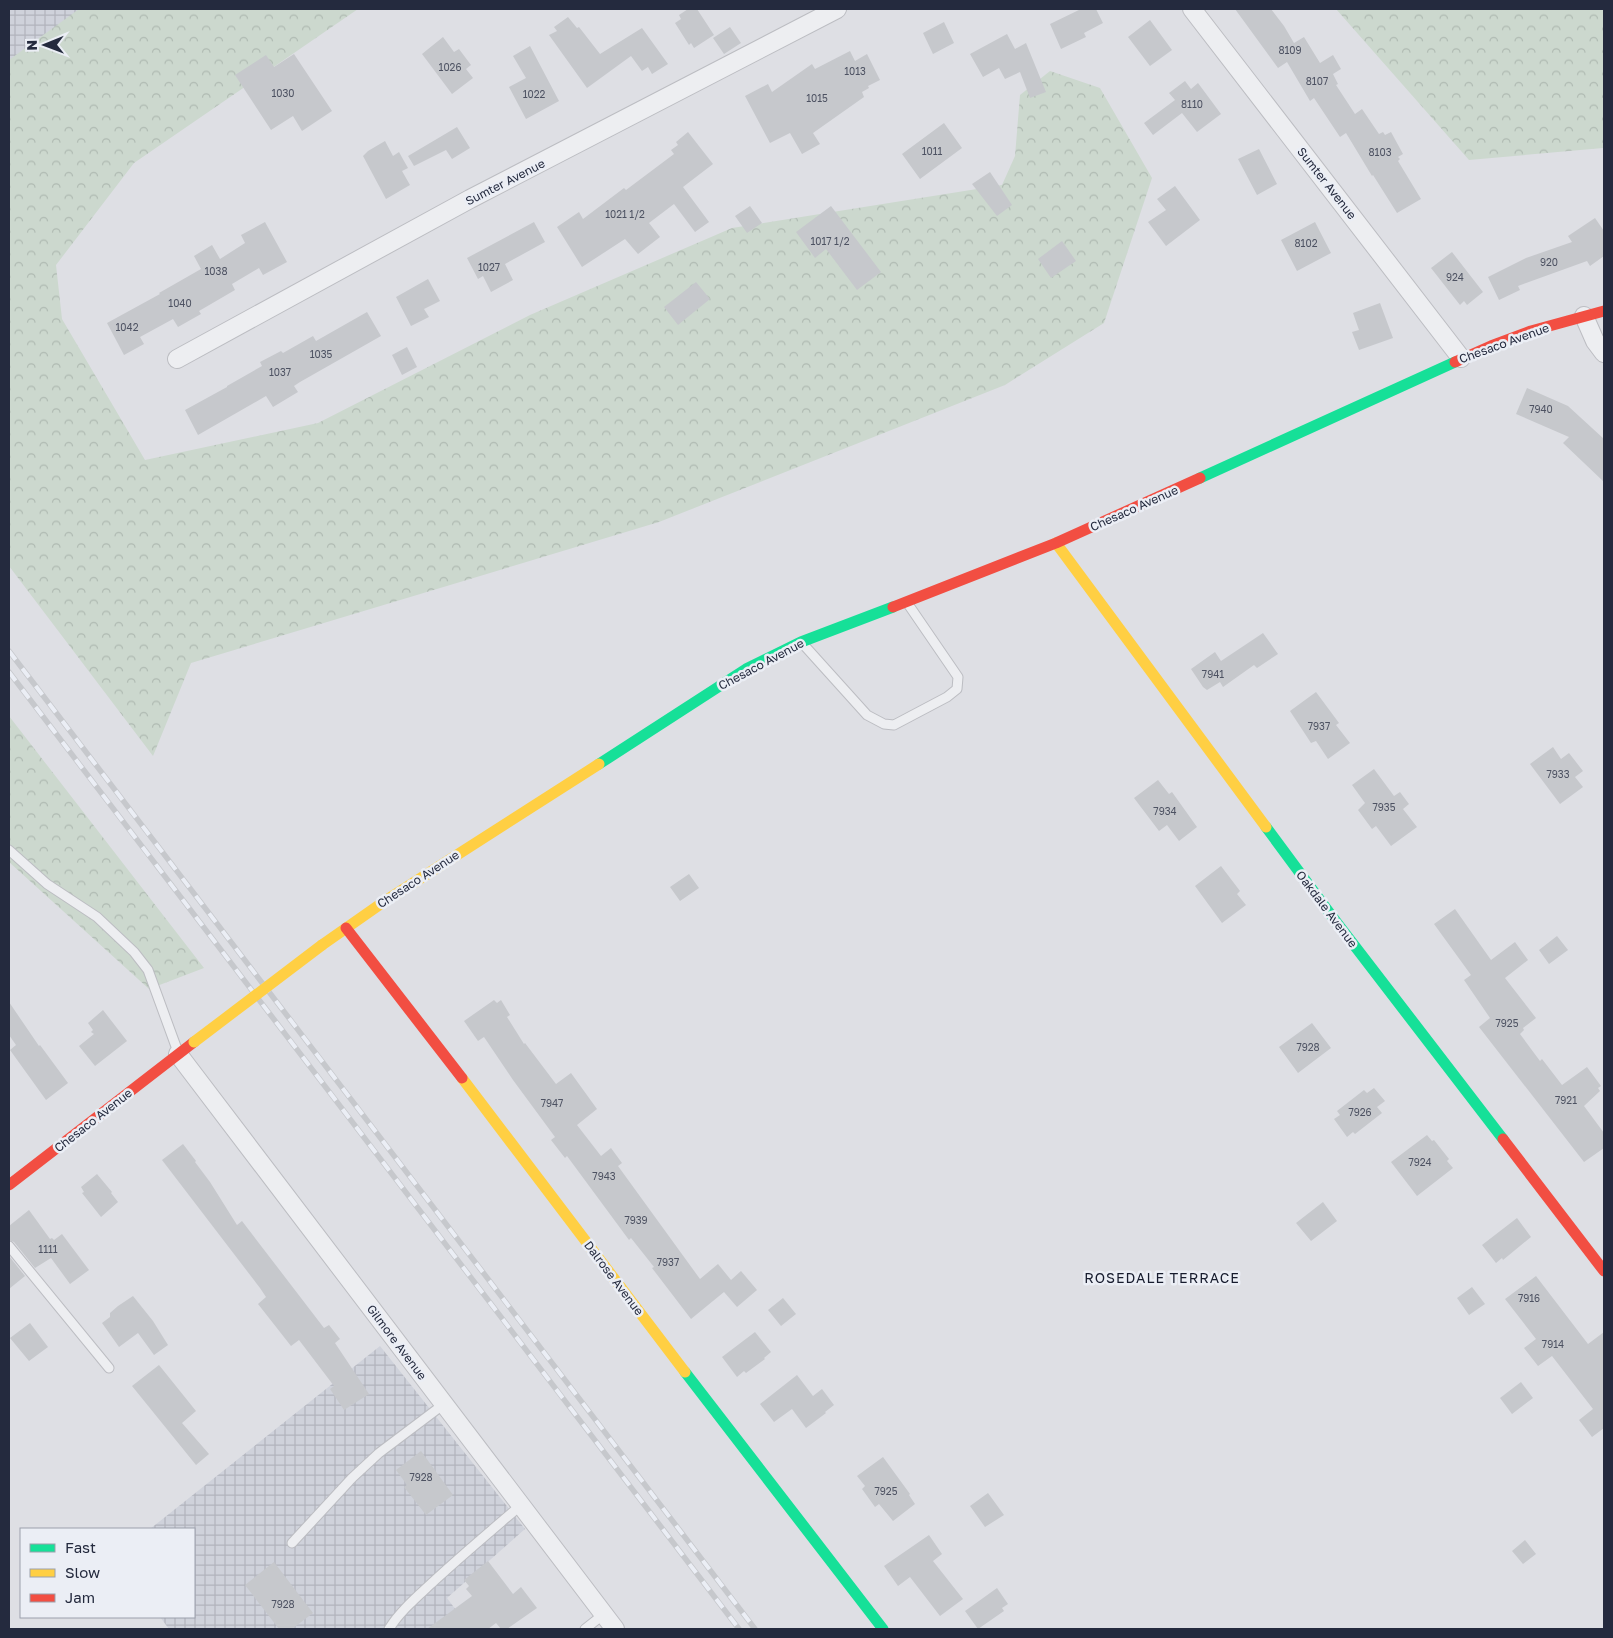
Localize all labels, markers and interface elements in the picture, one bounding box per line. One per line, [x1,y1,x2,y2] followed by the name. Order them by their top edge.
[20,20,70,70] north arrow
[23,40,40,51] text: N
[1278,44,1302,56] house number: 8109
[439,61,461,73] house number: 1026
[844,65,866,77] house number: 1013
[1306,75,1328,87] house number: 8107
[271,87,295,99] house number: 1030
[523,88,546,100] house number: 1022
[806,92,828,104] house number: 1015
[1181,98,1203,110] house number: 8110
[1294,144,1360,222] street label: Sumter Avenue
[922,145,943,157] house number: 1011
[1369,146,1392,158] house number: 8103
[463,155,547,208] street label: Sumter Avenue
[605,208,645,220] house number: 1021 1/2
[810,235,850,247] house number: 1017 1/2
[1295,237,1318,249] house number: 8102
[1540,256,1558,268] house number: 920
[478,261,500,273] house number: 1027
[205,265,228,277] house number: 1038
[1446,271,1464,283] house number: 924
[168,297,192,309] house number: 1040
[1457,320,1551,366] street label: Chesaco Avenue
[116,321,139,333] house number: 1042
[310,348,333,360] house number: 1035
[269,366,291,378] house number: 1037
[1529,403,1553,415] house number: 7940
[1088,482,1180,534] street label: Chesaco Avenue
[716,635,806,693] street label: Chesaco Avenue
[1202,668,1224,680] house number: 7941
[1308,720,1330,732] house number: 7937
[1546,768,1570,780] house number: 7933
[1373,801,1396,813] house number: 7935
[1153,805,1177,817] house number: 7934
[374,847,462,911] street label: Chesaco Avenue
[1293,868,1361,950] street label: Oakdale Avenue
[1496,1017,1519,1029] house number: 7925
[1296,1041,1320,1053] house number: 7928
[51,1085,135,1155] street label: Chesaco Avenue
[1555,1094,1577,1106] house number: 7921
[541,1097,563,1109] house number: 7947
[1348,1106,1372,1118] house number: 7926
[1408,1156,1432,1168] house number: 7924
[592,1170,616,1182] house number: 7943
[624,1214,648,1226] house number: 7939
[581,1238,647,1318] street label: Dalrose Avenue
[38,1243,58,1255] house number: 1111
[657,1256,679,1268] house number: 7937
[1084,1269,1240,1286] district label: ROSEDALE TERRACE
[1518,1292,1540,1304] house number: 7916
[364,1301,430,1383] street label: Gilmore Avenue
[1542,1338,1564,1350] house number: 7914
[409,1471,433,1483] house number: 7928
[875,1485,898,1497] house number: 7925
[20,1528,195,1618] legend
[65,1538,96,1556] text: Fast
[65,1563,100,1581] text: Slow
[65,1588,95,1606] text: Jam
[271,1598,295,1610] house number: 7928

